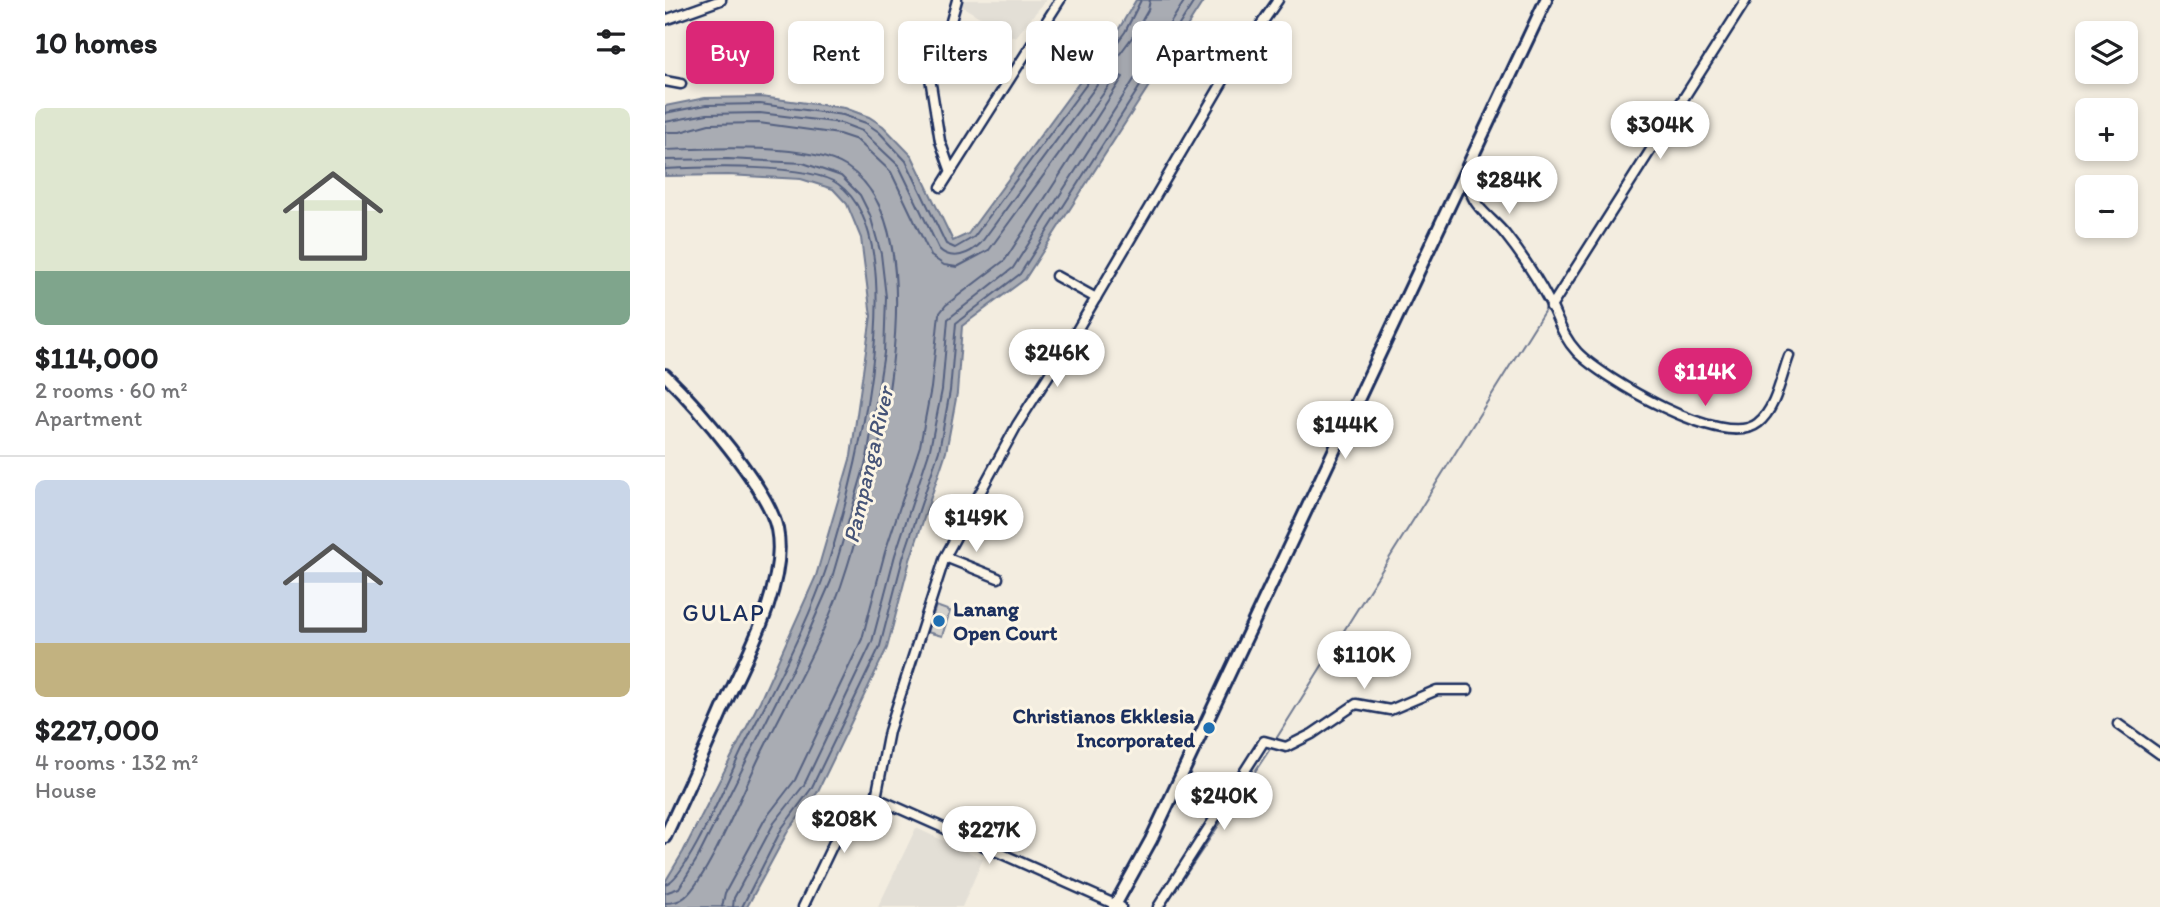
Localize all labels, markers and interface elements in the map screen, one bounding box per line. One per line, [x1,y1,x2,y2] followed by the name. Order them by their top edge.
[686,21,774,84] chip: Buy
[788,21,884,84] chip: Rent
[898,21,1012,84] chip: Filters
[1026,21,1118,84] chip: New
[1132,21,1292,84] chip: Apartment
[2075,21,2138,238] map controls
[2075,21,2138,84] button: layers
[592,23,630,61] icon: filters
[35,24,158,61] text: 10 homes
[2075,98,2138,161] button: +
[1611,102,1709,161] pin: $304K
[1627,110,1693,138] text: $304K
[270,153,396,279] icon: home
[1460,156,1558,216] pin: $284K
[1477,165,1541,193] text: $284K
[2075,175,2138,238] button: −
[1008,330,1106,389] pin: $246K
[1025,338,1089,366] text: $246K
[35,339,159,376] text: $114,000
[1656,348,1754,408] pin: $114K
[1674,357,1736,385] text: $114K
[35,376,188,404] text: 2 rooms · 60 m²
[836,382,900,546] water label: Pampanga River
[1296,402,1394,461] pin: $144K
[35,404,142,432] text: Apartment
[1313,410,1377,438] text: $144K
[927,494,1025,554] pin: $149K
[945,503,1007,531] text: $149K
[270,525,396,651] icon: home
[953,596,1057,646] place label: Lanang Open Court
[682,598,766,627] district label: GULAP
[931,613,947,629] marker: Lanang Open Court
[1315,632,1413,691] pin: $110K
[1333,640,1395,668] text: $110K
[1012,703,1196,753] place label: Christianos Ekklesia Incorporated
[35,711,159,748] text: $227,000
[1201,720,1217,736] marker: Christianos Ekklesia Incorporated
[35,748,198,776] text: 4 rooms · 132 m²
[1175,772,1273,832] pin: $240K
[35,776,97,804] text: House
[1191,781,1257,809] text: $240K
[795,796,893,855] pin: $208K
[811,804,877,832] text: $208K
[940,806,1038,866] pin: $227K
[958,815,1020,843] text: $227K

